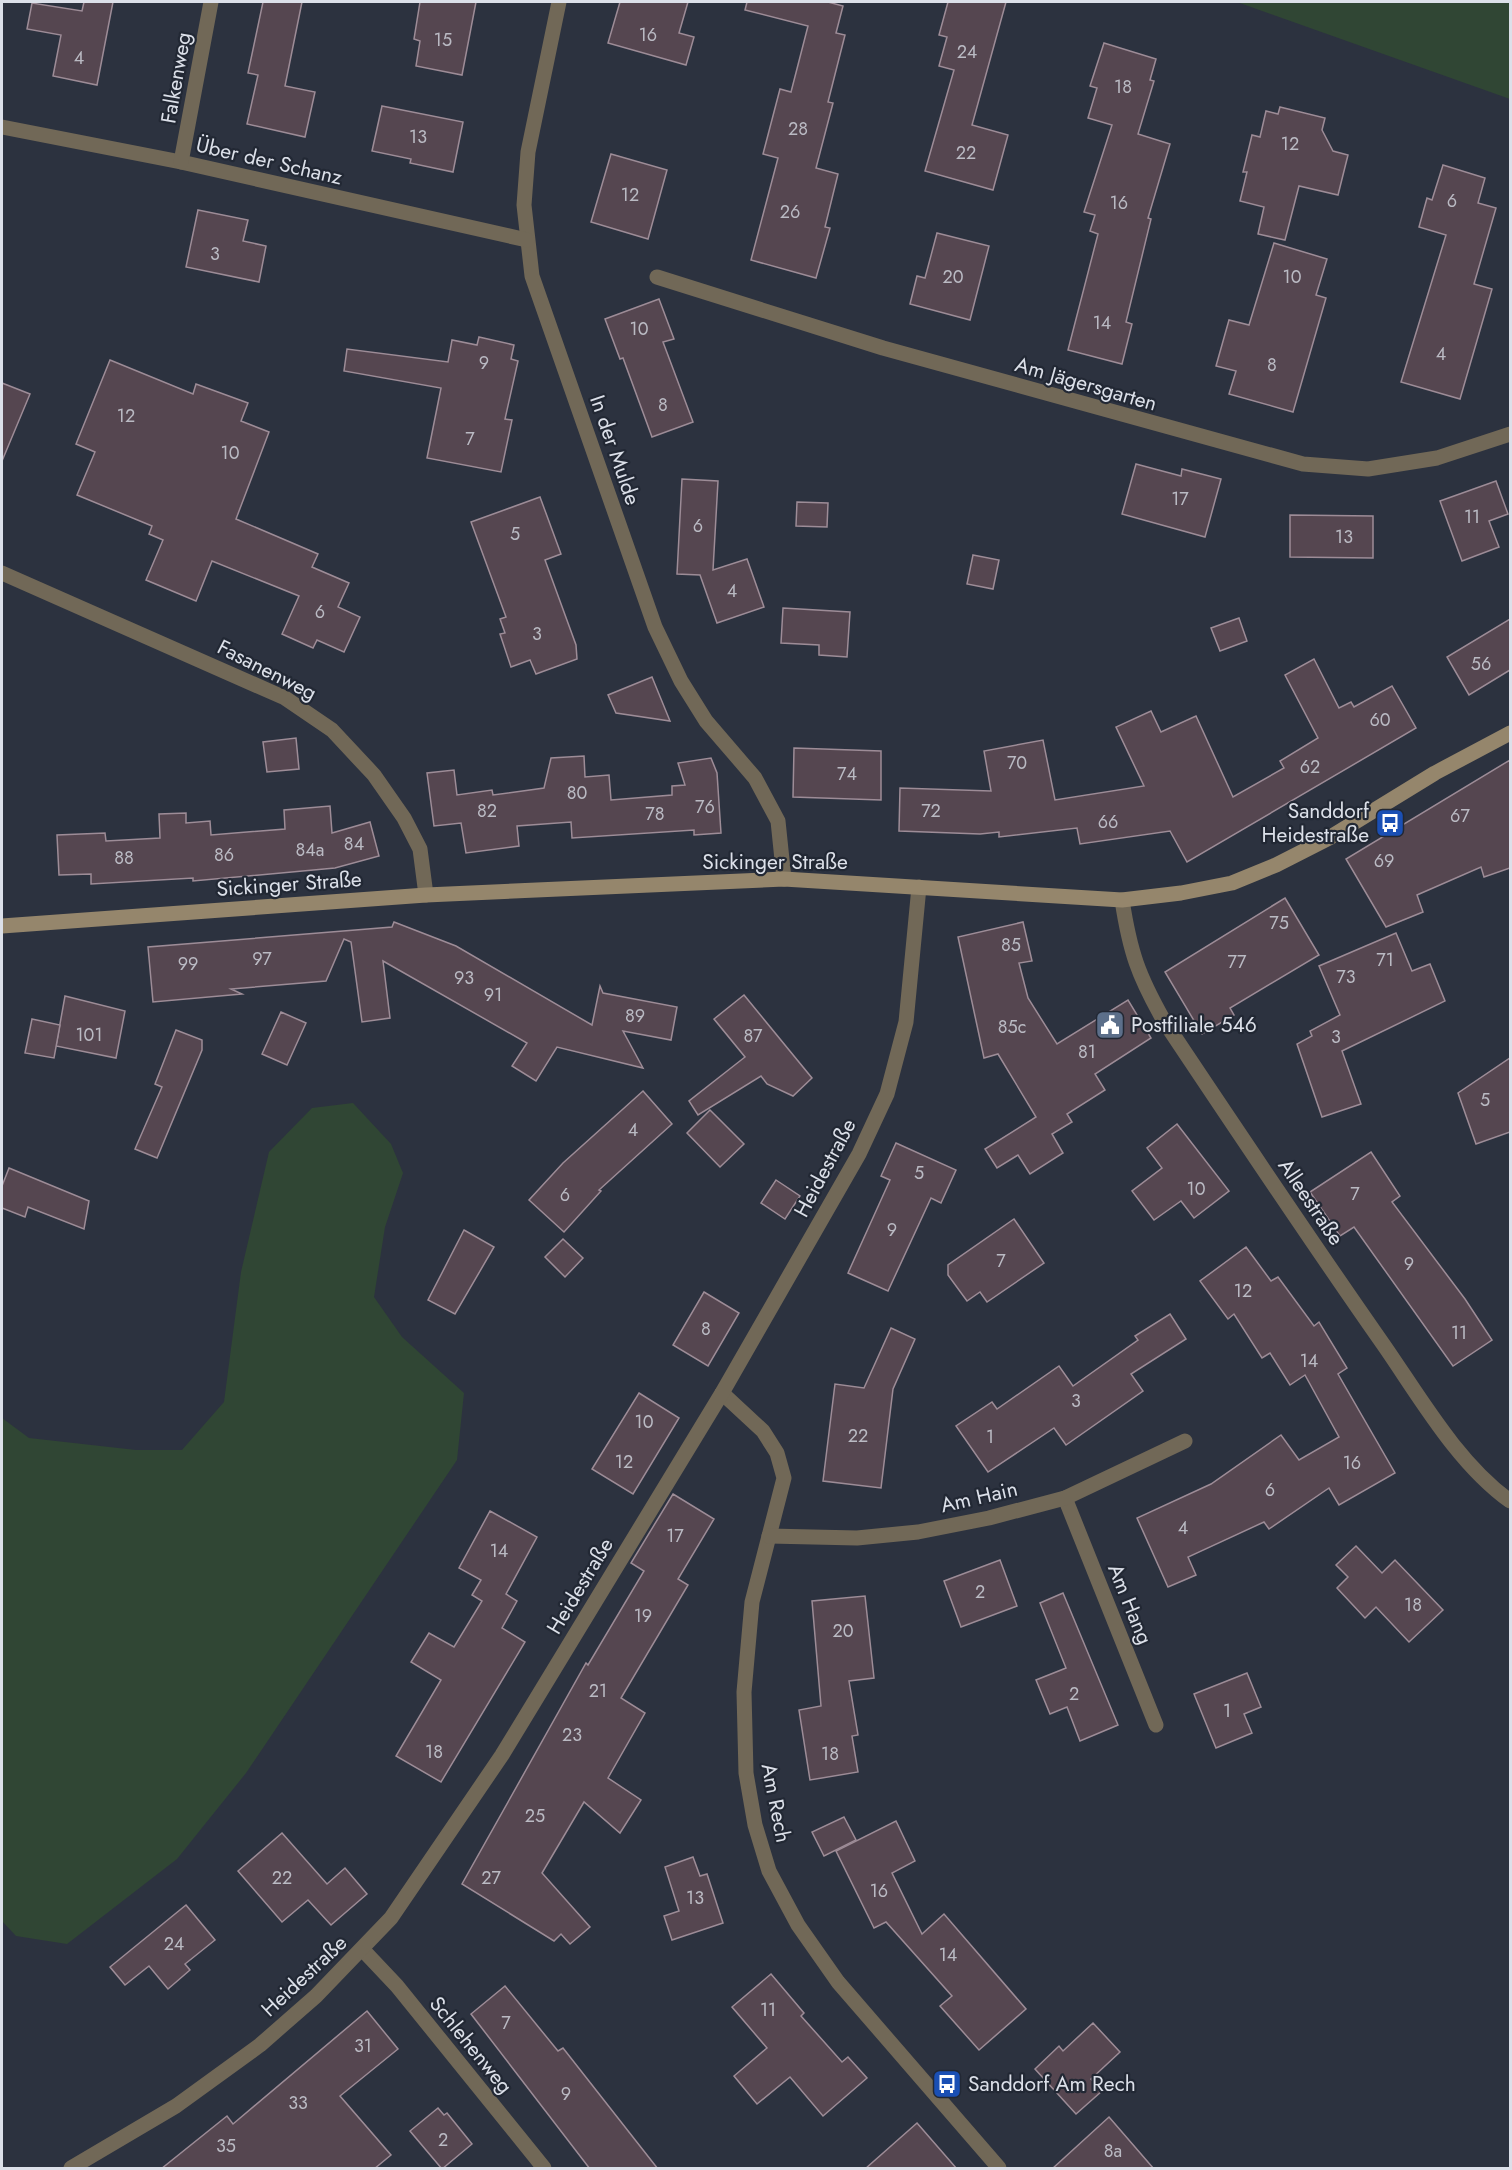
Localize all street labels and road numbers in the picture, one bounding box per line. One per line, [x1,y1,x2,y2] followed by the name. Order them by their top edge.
[153,30,199,126] street label: Falkenweg
[193,130,345,192] street label: Über der Schanz
[1012,349,1160,419] street label: Am Jägersgarten
[582,391,648,509] street label: In der Mulde
[212,632,322,708] street label: Fasanenweg
[702,847,848,877] street label: Sickinger Straße
[215,864,363,904] street label: Sickinger Straße
[787,1113,864,1223] street label: Heidestraße
[1271,1153,1351,1251] street label: Alleestraße
[938,1474,1020,1520] street label: Am Hain
[539,1532,621,1640] street label: Heidestraße
[1100,1559,1160,1649] street label: Am Hang
[754,1761,798,1845] street label: Am Rech
[254,1928,354,2024] street label: Heidestraße
[422,1990,520,2100] street label: Schlehenweg

